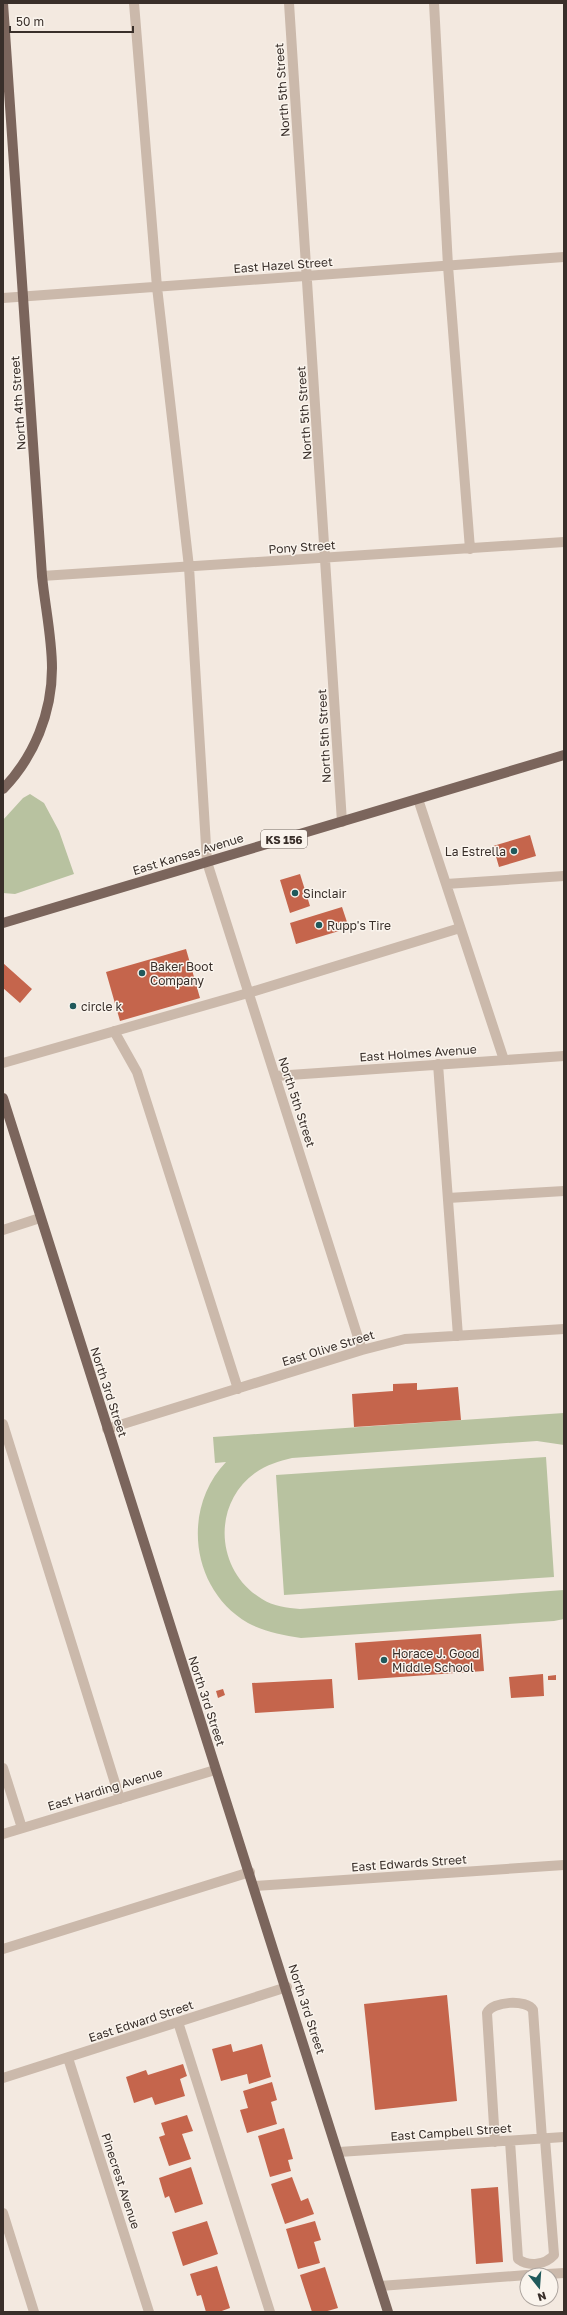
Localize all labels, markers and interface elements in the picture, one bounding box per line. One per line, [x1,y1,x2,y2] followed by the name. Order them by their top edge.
[10,8,133,34] scale bar
[16,14,44,29] text: 50 m
[271,42,293,137] street label: North 5th Street
[233,254,333,276] street label: East Hazel Street
[7,355,29,451] street label: North 4th Street
[293,365,315,460] street label: North 5th Street
[268,537,336,557] street label: Pony Street
[314,688,334,783] street label: North 5th Street
[131,830,245,878] street label: East Kansas Avenue
[261,830,307,848] road number: KS 156
[445,844,506,859] place label: La Estrella
[509,846,519,856] marker: La Estrella
[303,886,347,901] place label: Sinclair
[290,888,300,898] marker: Sinclair
[327,918,391,933] place label: Rupp's Tire
[314,920,324,930] marker: Rupp's Tire
[150,959,213,988] place label: Baker Boot Company
[137,968,147,978] marker: Baker Boot Company
[81,999,123,1014] place label: circle k
[68,1001,78,1011] marker: circle k
[359,1041,477,1065] street label: East Holmes Avenue
[275,1055,319,1149] street label: North 5th Street
[280,1327,376,1369] street label: East Olive Street
[87,1345,131,1439] street label: North 3rd Street
[392,1646,479,1675] place label: Horace J. Good Middle School
[185,1654,229,1748] street label: North 3rd Street
[379,1655,389,1665] marker: Horace J. Good Middle School
[46,1764,164,1814] street label: East Harding Avenue
[351,1851,467,1875] street label: East Edwards Street
[285,1962,329,2056] street label: North 3rd Street
[87,1997,196,2045] street label: East Edward Street
[390,2120,512,2144] street label: East Campbell Street
[98,2131,144,2231] street label: Pinecrest Avenue
[519,2267,559,2307] north arrow
[536,2290,548,2304] text: N

